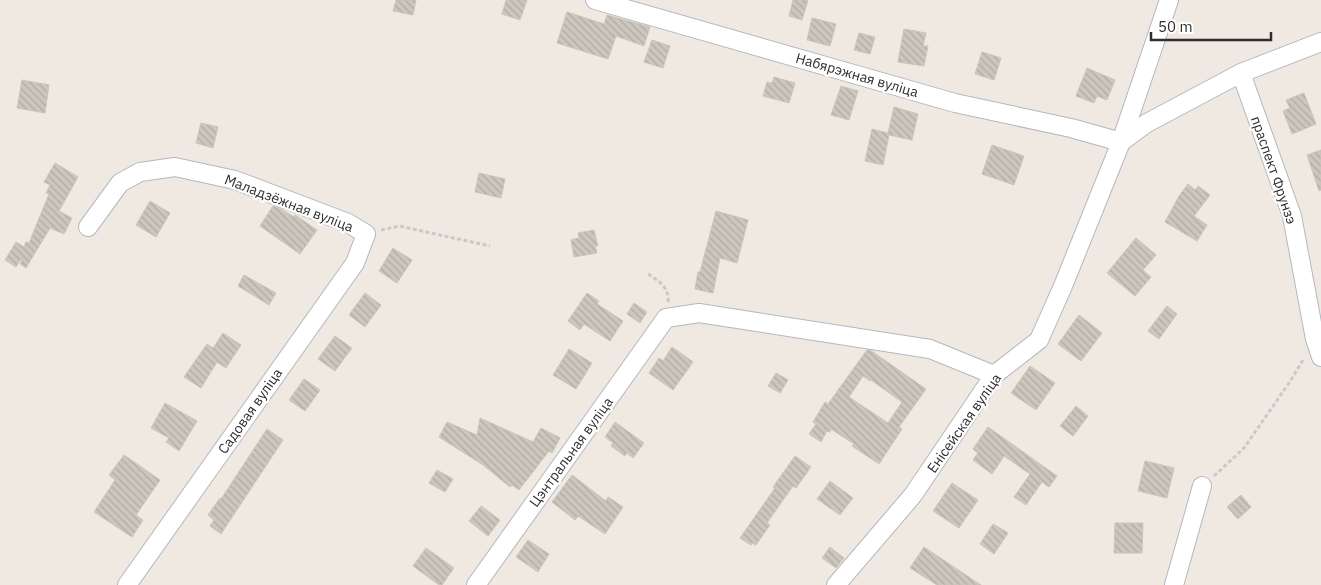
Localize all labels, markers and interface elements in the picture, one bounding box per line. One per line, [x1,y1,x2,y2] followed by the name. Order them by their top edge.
[1151,10,1271,42] scale bar
[1158,17,1193,36] text: 50 m
[794,49,921,101] street label: Набярэжная вуліца
[1247,114,1301,226] street label: праспект Фрунзэ
[222,170,356,236] street label: Маладзёжная вуліца
[214,364,286,457] street label: Садовая вуліца
[923,369,1005,476] street label: Енісейская вуліца
[525,393,617,510] street label: Цэнтральная вуліца

